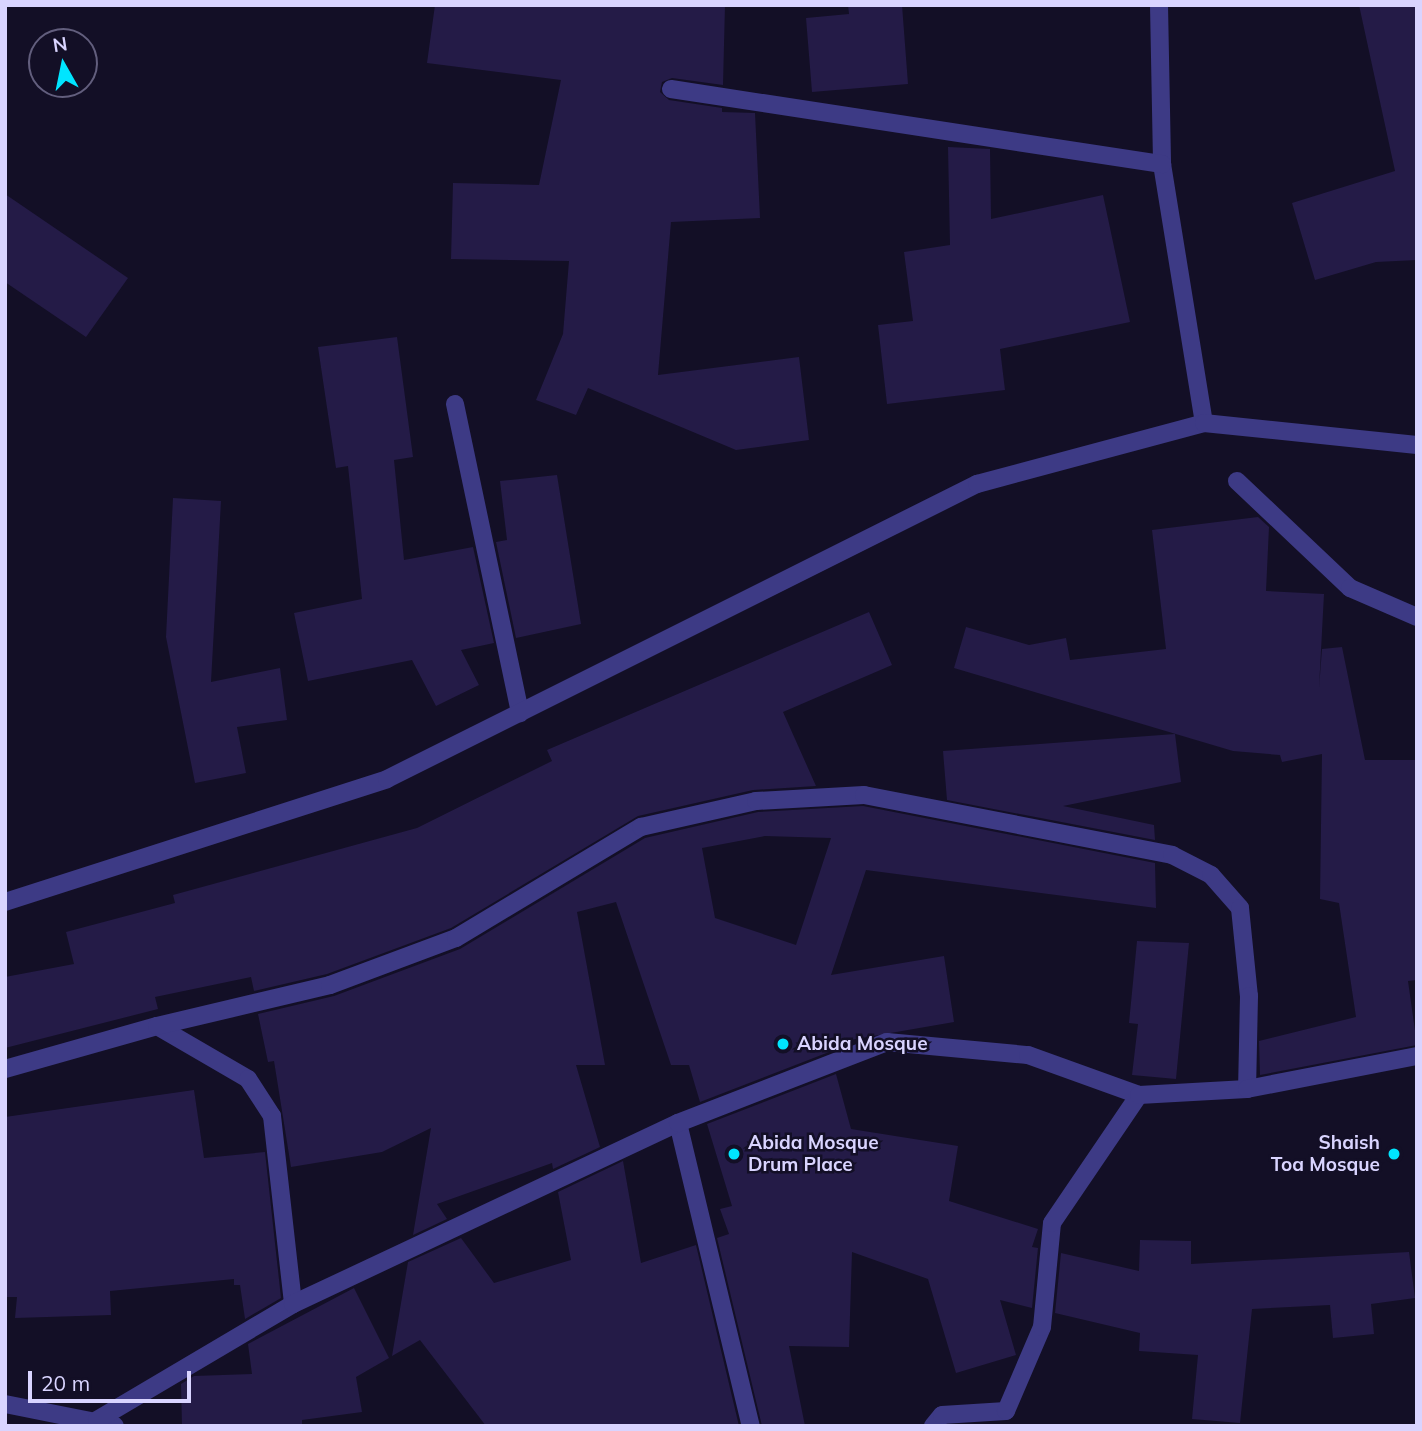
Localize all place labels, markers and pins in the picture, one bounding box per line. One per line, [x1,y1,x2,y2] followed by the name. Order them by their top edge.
[797,1033,928,1055] place label: Abida Mosque
[775,1036,791,1052] marker: Abida Mosque
[748,1132,879,1176] place label: Abida Mosque Drum Place
[1271,1132,1380,1176] place label: Shaish Toa Mosque
[726,1146,742,1162] marker: Abida Mosque Drum Place
[1386,1146,1402,1162] marker: Shaish Toa Mosque

